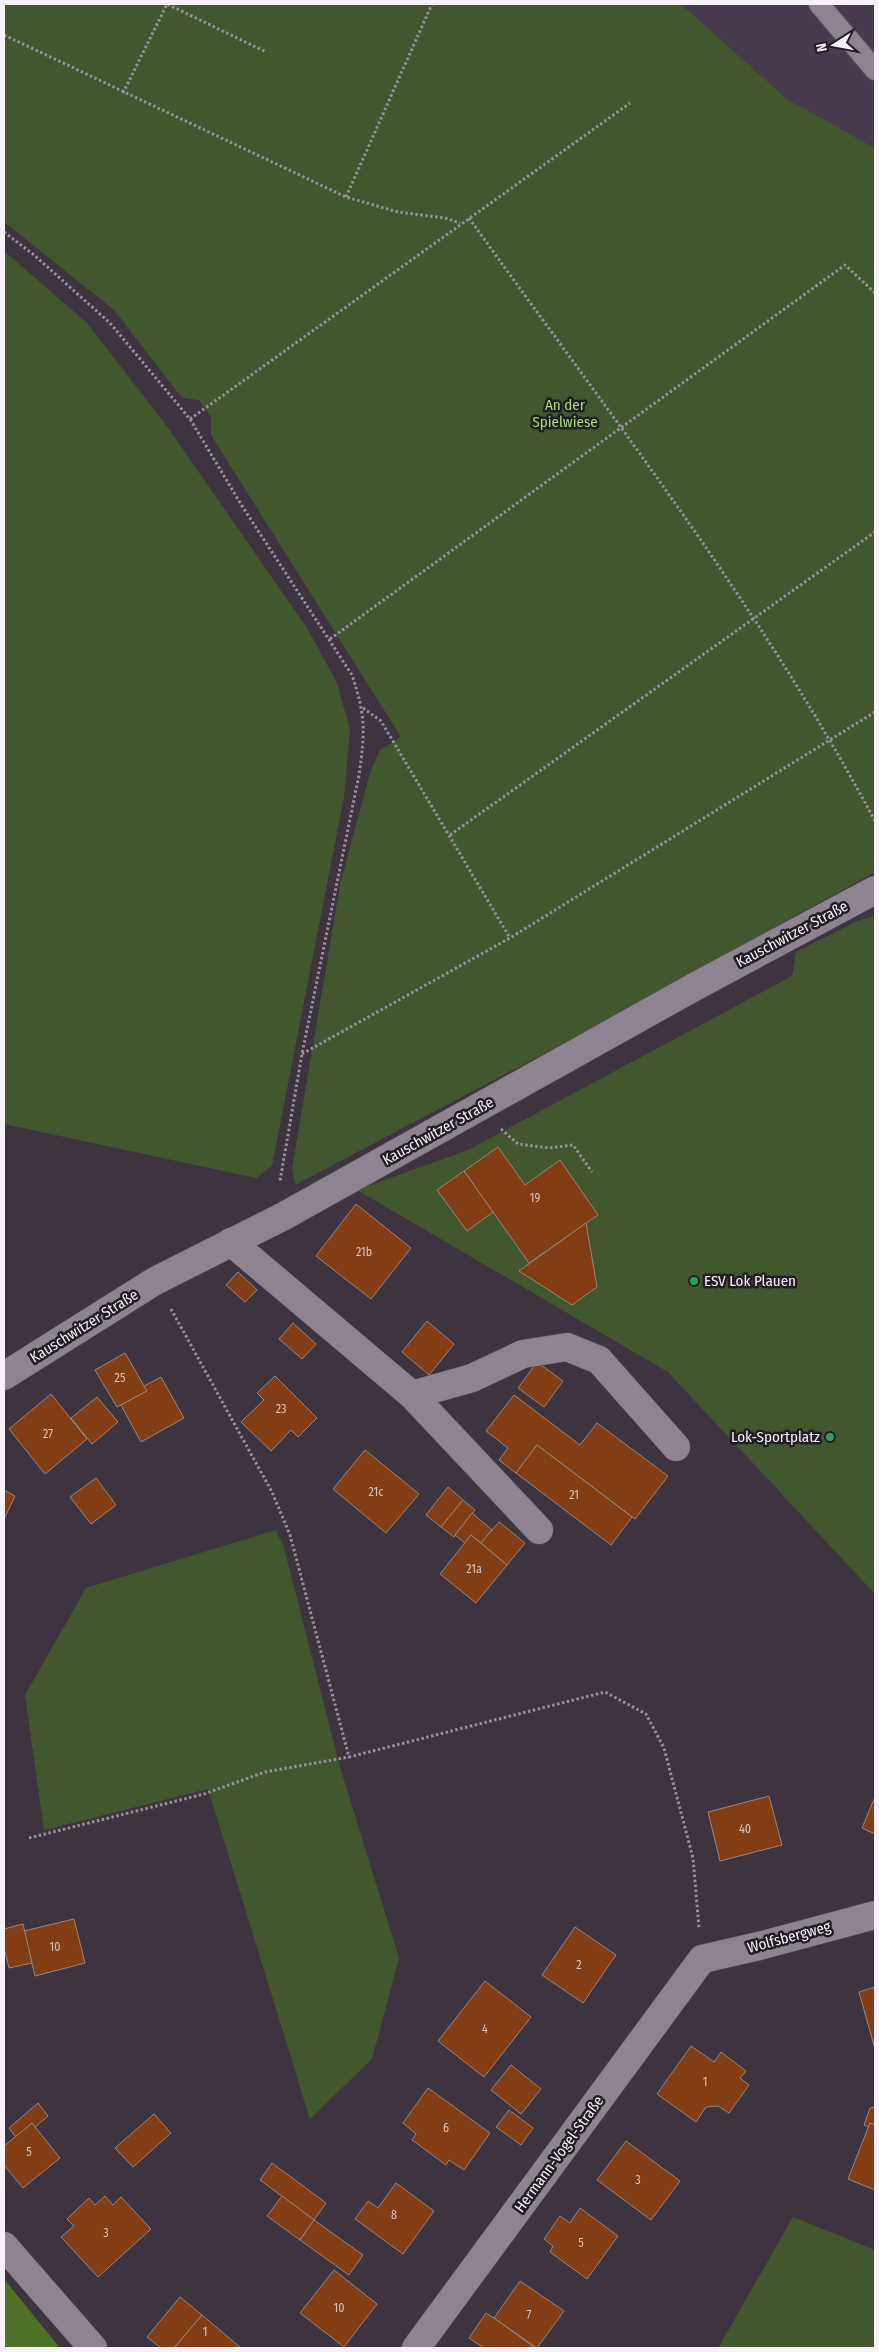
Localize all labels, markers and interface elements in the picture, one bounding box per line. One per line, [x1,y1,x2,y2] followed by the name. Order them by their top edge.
[809,20,859,70] north arrow
[813,42,831,53] text: N
[532,396,598,431] park label: An der Spielwiese
[733,897,851,971] street label: Kauschwitzer Straße
[379,1093,497,1169] street label: Kauschwitzer Straße
[530,1191,540,1205] house number: 19
[356,1245,372,1259] house number: 21b
[704,1272,796,1290] place label: ESV Lok Plauen
[688,1275,700,1287] marker: ESV Lok Plauen
[27,1285,141,1367] street label: Kauschwitzer Straße
[115,1371,126,1385] house number: 25
[276,1402,286,1416] house number: 23
[43,1427,53,1441] house number: 27
[731,1428,820,1446] place label: Lok-Sportplatz
[824,1431,836,1443] marker: Lok-Sportplatz
[369,1485,383,1499] house number: 21c
[569,1488,579,1502] house number: 21
[466,1562,482,1576] house number: 21a
[739,1822,751,1836] house number: 40
[745,1917,833,1957] street label: Wolfsbergweg
[50,1940,60,1954] house number: 10
[576,1958,582,1972] house number: 2
[482,2022,488,2036] house number: 4
[703,2075,707,2089] house number: 1
[511,2092,607,2216] street label: Hermann-Vogel-Straße
[443,2121,449,2135] house number: 6
[26,2145,32,2159] house number: 5
[635,2173,641,2187] house number: 3
[391,2208,397,2222] house number: 8
[103,2226,109,2240] house number: 3
[578,2236,584,2250] house number: 5
[334,2301,344,2315] house number: 10
[527,2308,532,2322] house number: 7
[203,2325,207,2339] house number: 1

